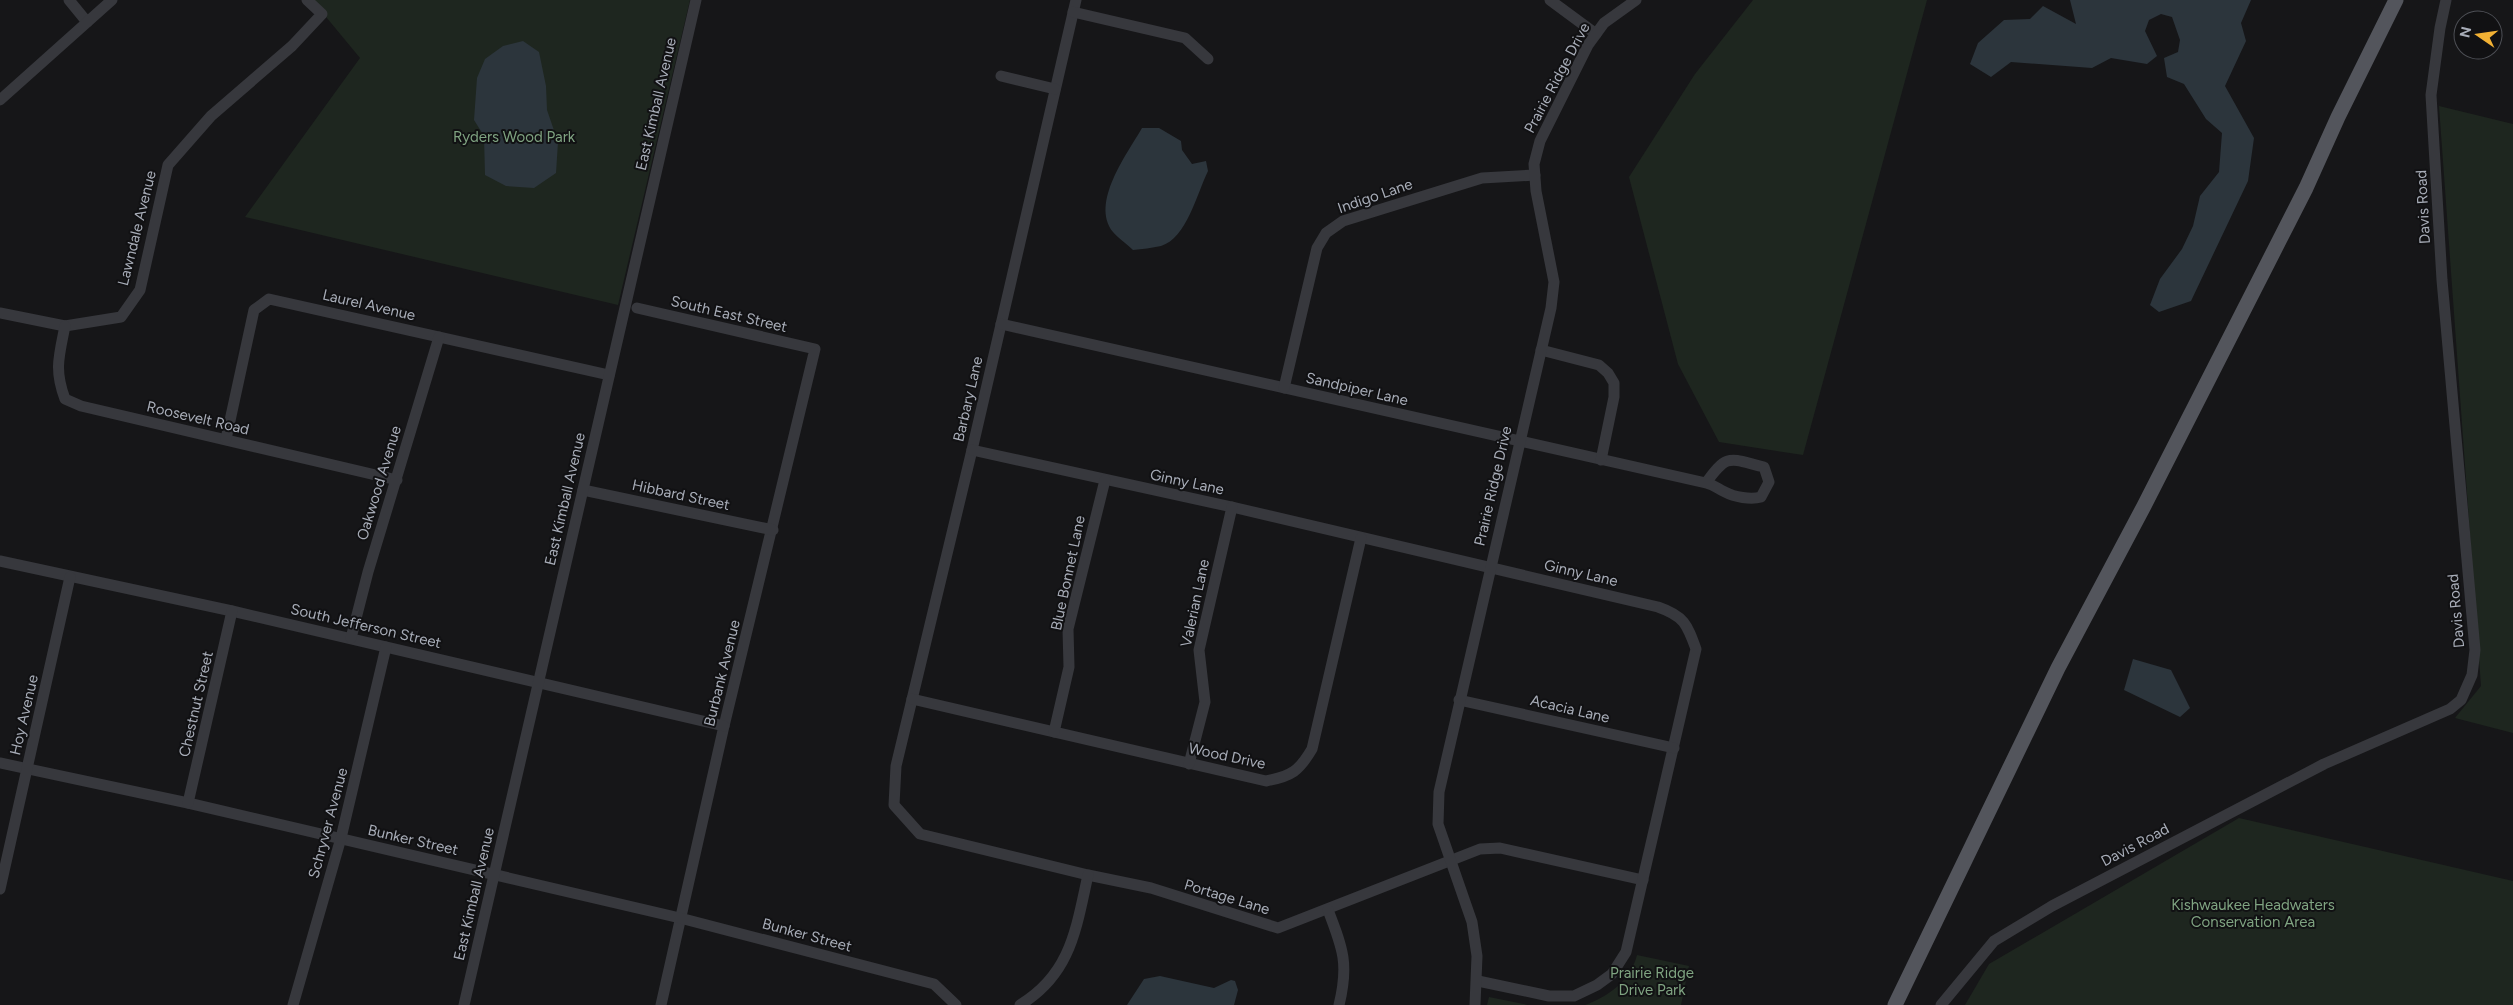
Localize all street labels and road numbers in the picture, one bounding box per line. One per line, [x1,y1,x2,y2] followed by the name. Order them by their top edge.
[1520,20,1594,136] street label: Prairie Ridge Drive
[632,36,680,172] street label: East Kimball Avenue
[114,169,160,287] street label: Lawndale Avenue
[2412,169,2434,245] street label: Davis Road
[1335,175,1415,217] street label: Indigo Lane
[321,286,417,324] street label: Laurel Avenue
[669,292,789,336] street label: South East Street
[949,355,987,443] street label: Barbary Lane
[1304,369,1410,409] street label: Sandpiper Lane
[145,397,251,439] street label: Roosevelt Road
[353,424,405,542] street label: Oakwood Avenue
[1470,424,1516,548] street label: Prairie Ridge Drive
[541,431,589,567] street label: East Kimball Avenue
[1148,465,1226,499] street label: Ginny Lane
[630,476,732,514] street label: Hibbard Street
[1047,514,1089,632] street label: Blue Bonnet Lane
[1542,556,1620,590] street label: Ginny Lane
[1177,557,1213,649] street label: Valerian Lane
[2444,573,2468,649] street label: Davis Road
[289,600,443,652] street label: South Jefferson Street
[700,618,744,728] street label: Burbank Avenue
[175,649,217,759] street label: Chestnut Street
[6,673,42,757] street label: Hoy Avenue
[1529,691,1611,727] street label: Acacia Lane
[1187,739,1267,773] street label: Wood Drive
[305,766,351,880] street label: Schryver Avenue
[2098,820,2172,870] street label: Davis Road
[366,821,460,859] street label: Bunker Street
[450,826,498,962] street label: East Kimball Avenue
[1182,875,1272,919] street label: Portage Lane
[760,914,854,956] street label: Bunker Street

